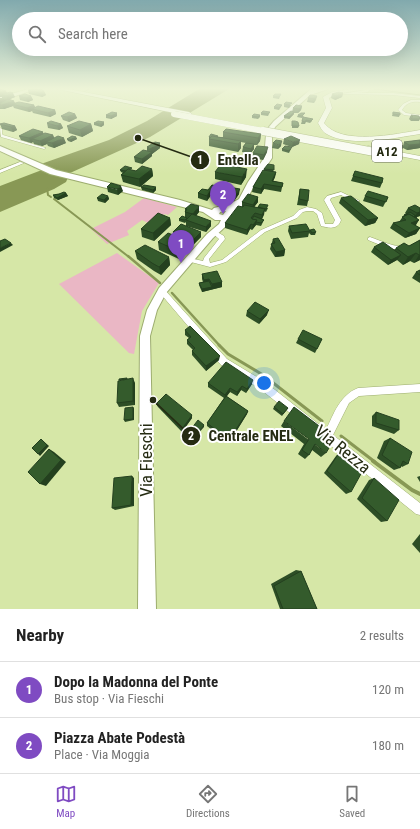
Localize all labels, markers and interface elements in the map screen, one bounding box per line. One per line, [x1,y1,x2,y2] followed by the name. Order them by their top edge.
[12,12,408,56] search box
[26,23,48,45] icon: search
[58,25,128,43] text: Search here
[372,140,402,162] road number: A12
[190,146,267,173] callout: Entella
[217,151,259,169] text: Entella
[197,153,203,167] text: 1
[210,181,236,214] pin: 2
[168,230,194,263] pin: 1
[254,373,274,393] your location
[311,421,375,477] street label: Via Rezza
[136,423,156,497] street label: Via Fieschi
[181,423,302,450] callout: Centrale ENEL
[208,427,294,445] text: Centrale ENEL
[188,429,194,443] text: 2
[16,625,64,645] text: Nearby
[360,628,404,643] text: 2 results
[54,673,218,691] text: Dopo la Madonna del Ponte
[26,682,32,697] text: 1
[372,682,404,697] text: 120 m
[54,691,164,706] text: Bus stop · Via Fieschi
[54,729,185,747] text: Piazza Abate Podestà
[26,738,32,753] text: 2
[372,738,404,753] text: 180 m
[54,747,150,762] text: Place · Via Moggia
[55,783,77,820] tab: Map
[186,783,230,820] tab: Directions
[339,783,365,820] tab: Saved

